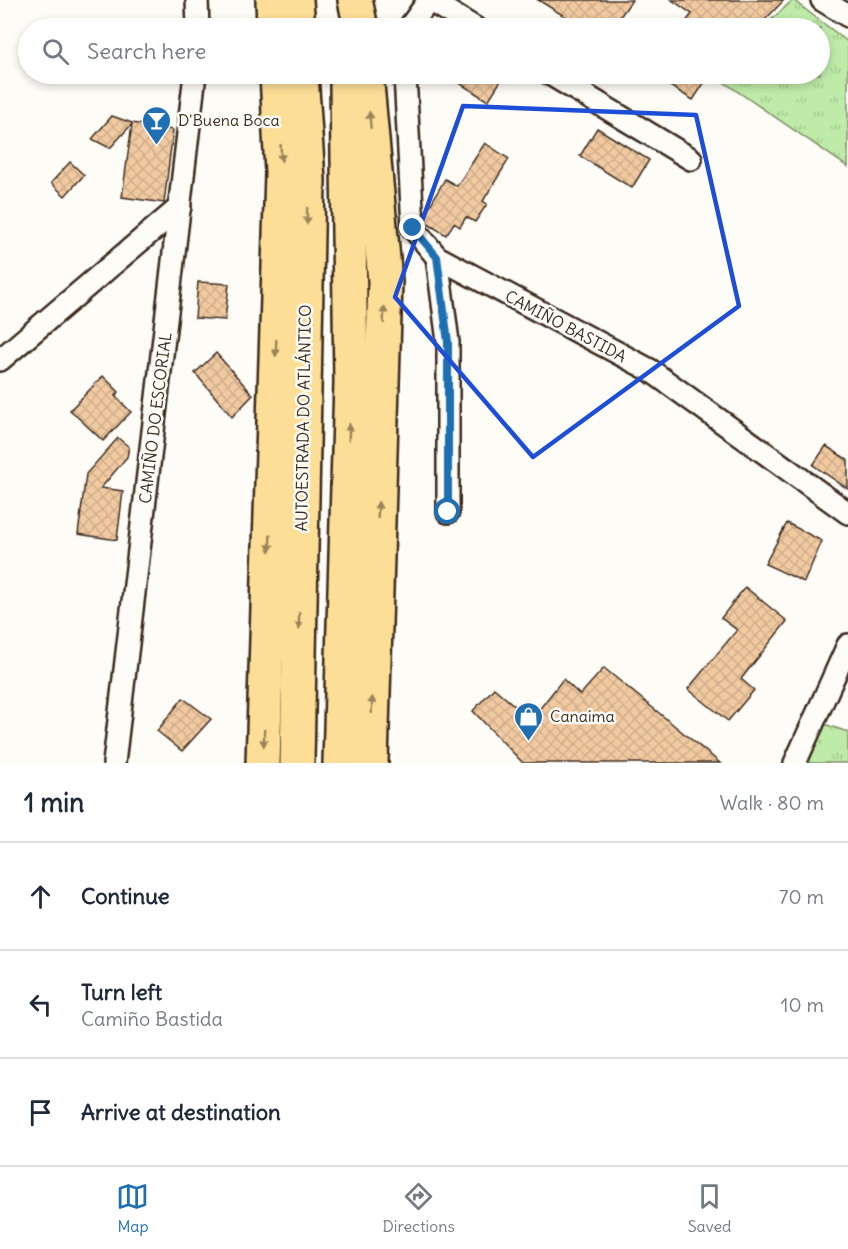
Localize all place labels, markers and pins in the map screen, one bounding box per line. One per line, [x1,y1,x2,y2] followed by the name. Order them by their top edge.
[141,104,173,146] bar icon: D'Buena Boca
[178,110,280,130] place label: D'Buena Boca
[513,700,545,742] shop icon: Canaima
[550,706,615,726] place label: Canaima

